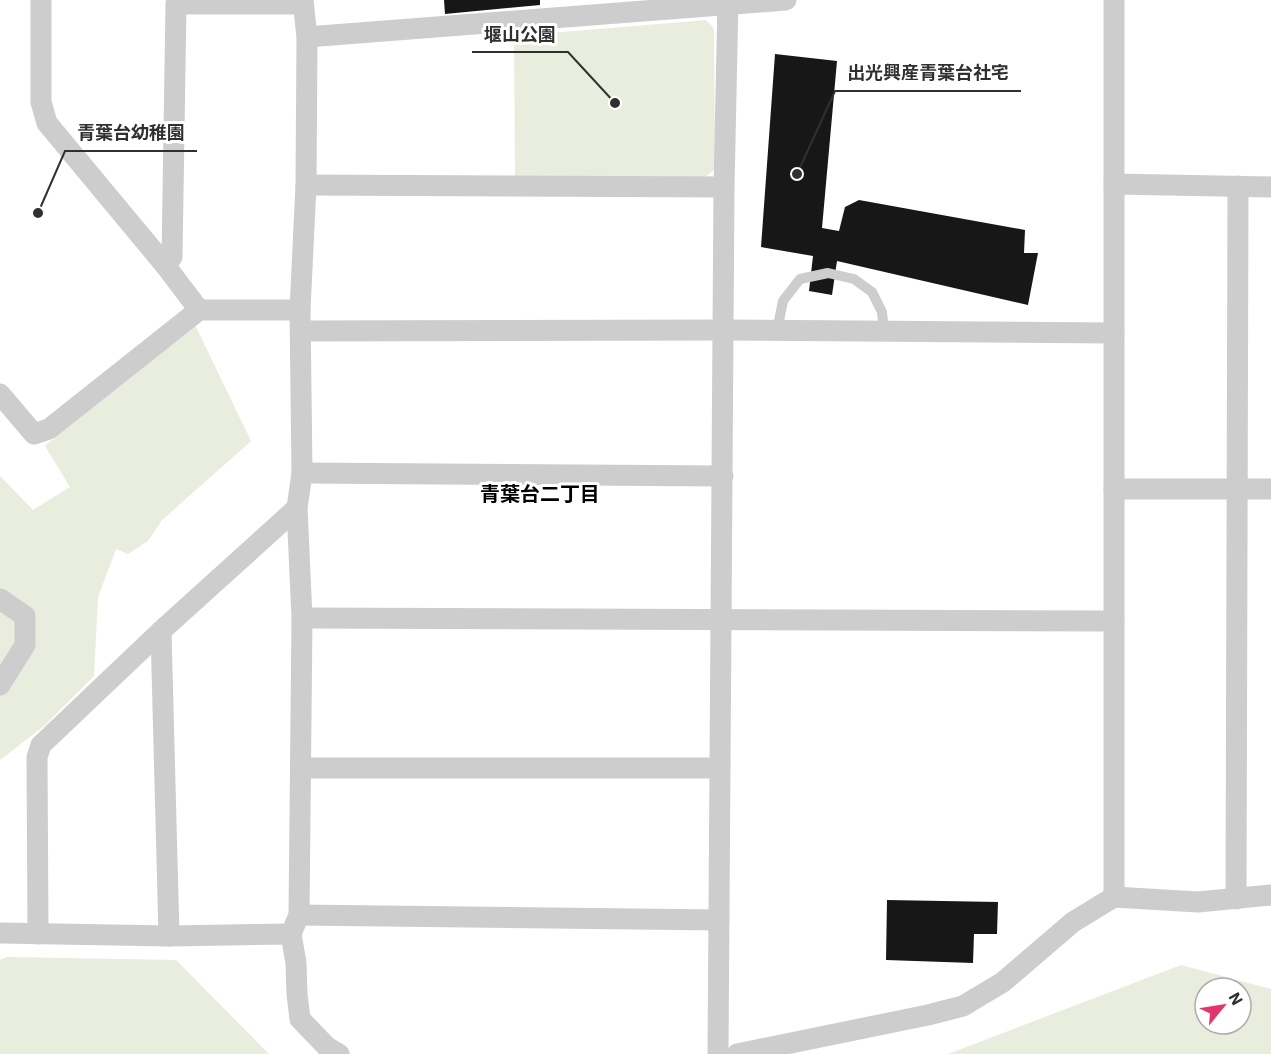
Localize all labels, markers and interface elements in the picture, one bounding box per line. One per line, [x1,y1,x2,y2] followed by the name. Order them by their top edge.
[472,16,568,52] callout: 堰山公園
[484,23,556,46] text: 堰山公園
[835,55,1021,91] callout: 出光興産青葉台社宅
[847,61,1009,84] text: 出光興産青葉台社宅
[65,115,197,151] callout: 青葉台幼稚園
[77,121,185,144] text: 青葉台幼稚園
[480,480,600,507] district label: 青葉台二丁目
[1193,976,1253,1036] north arrow
[1224,988,1248,1009] text: N

